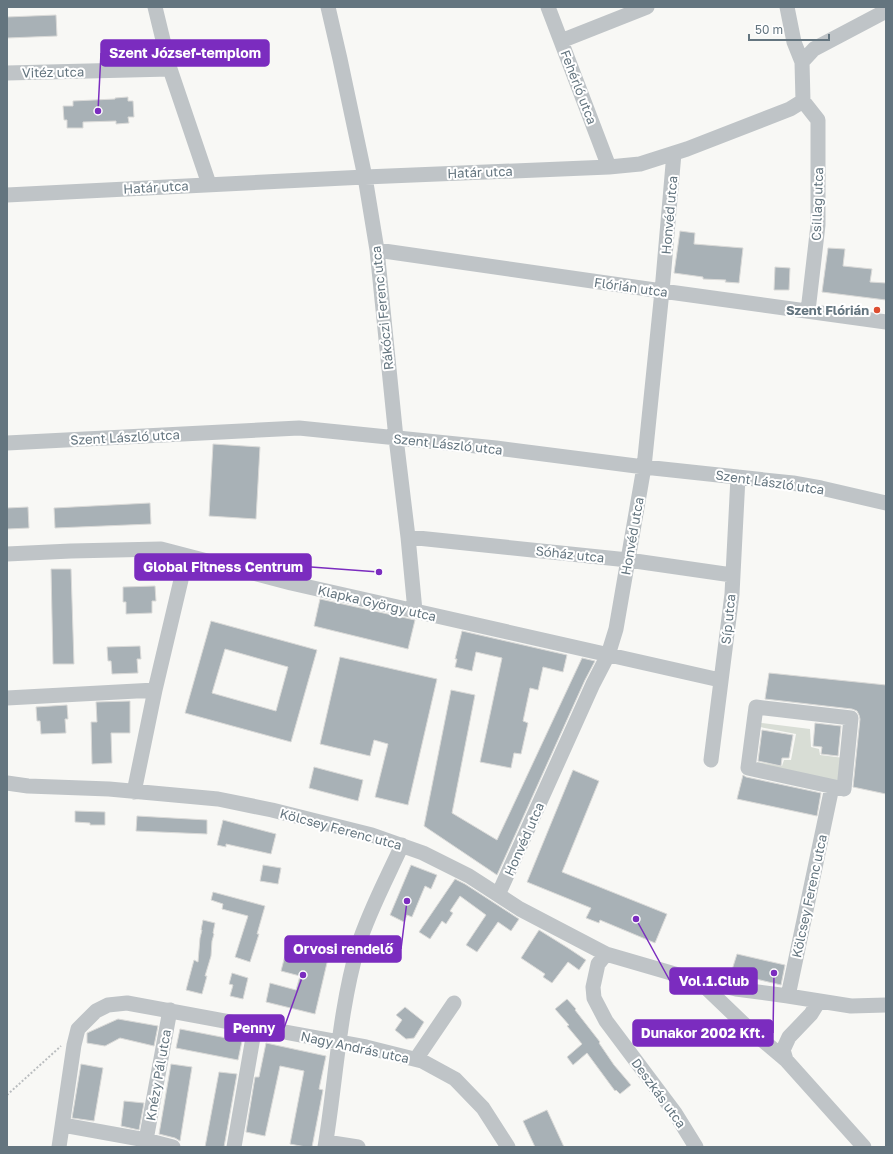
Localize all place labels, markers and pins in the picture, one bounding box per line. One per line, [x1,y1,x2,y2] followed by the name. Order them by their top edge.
[101,40,269,66] callout: Szent József-templom
[786,302,869,318] place label: Szent Flórián
[872,305,882,315] marker: Szent Flórián
[135,554,311,580] callout: Global Fitness Centrum
[285,936,401,962] callout: Orvosi rendelő
[670,968,757,994] callout: Vol.1.Club
[225,1015,284,1041] callout: Penny
[633,1020,773,1046] callout: Dunakor 2002 Kft.

